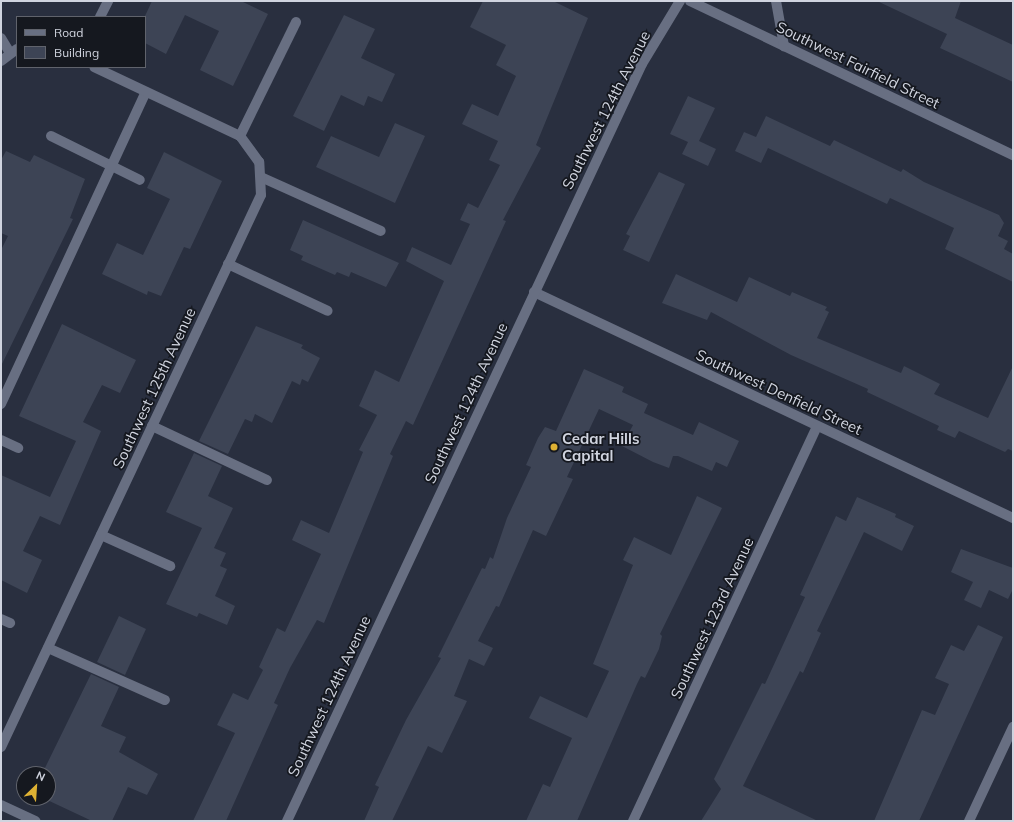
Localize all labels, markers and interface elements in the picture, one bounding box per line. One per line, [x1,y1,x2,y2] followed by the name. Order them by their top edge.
[16,16,146,68] legend
[773,18,943,112] street label: Southwest Fairfield Street
[54,25,83,40] text: Road
[558,28,654,192] street label: Southwest 124th Avenue
[54,45,99,60] text: Building
[109,305,199,471] street label: Southwest 125th Avenue
[421,320,511,486] street label: Southwest 124th Avenue
[693,346,865,438] street label: Southwest Denfield Street
[562,429,639,464] place label: Cedar Hills Capital
[549,442,559,452] marker: Cedar Hills Capital
[667,535,757,701] street label: Southwest 123rd Avenue
[284,613,374,779] street label: Southwest 124th Avenue
[16,766,56,806] north arrow
[34,768,47,784] text: N

